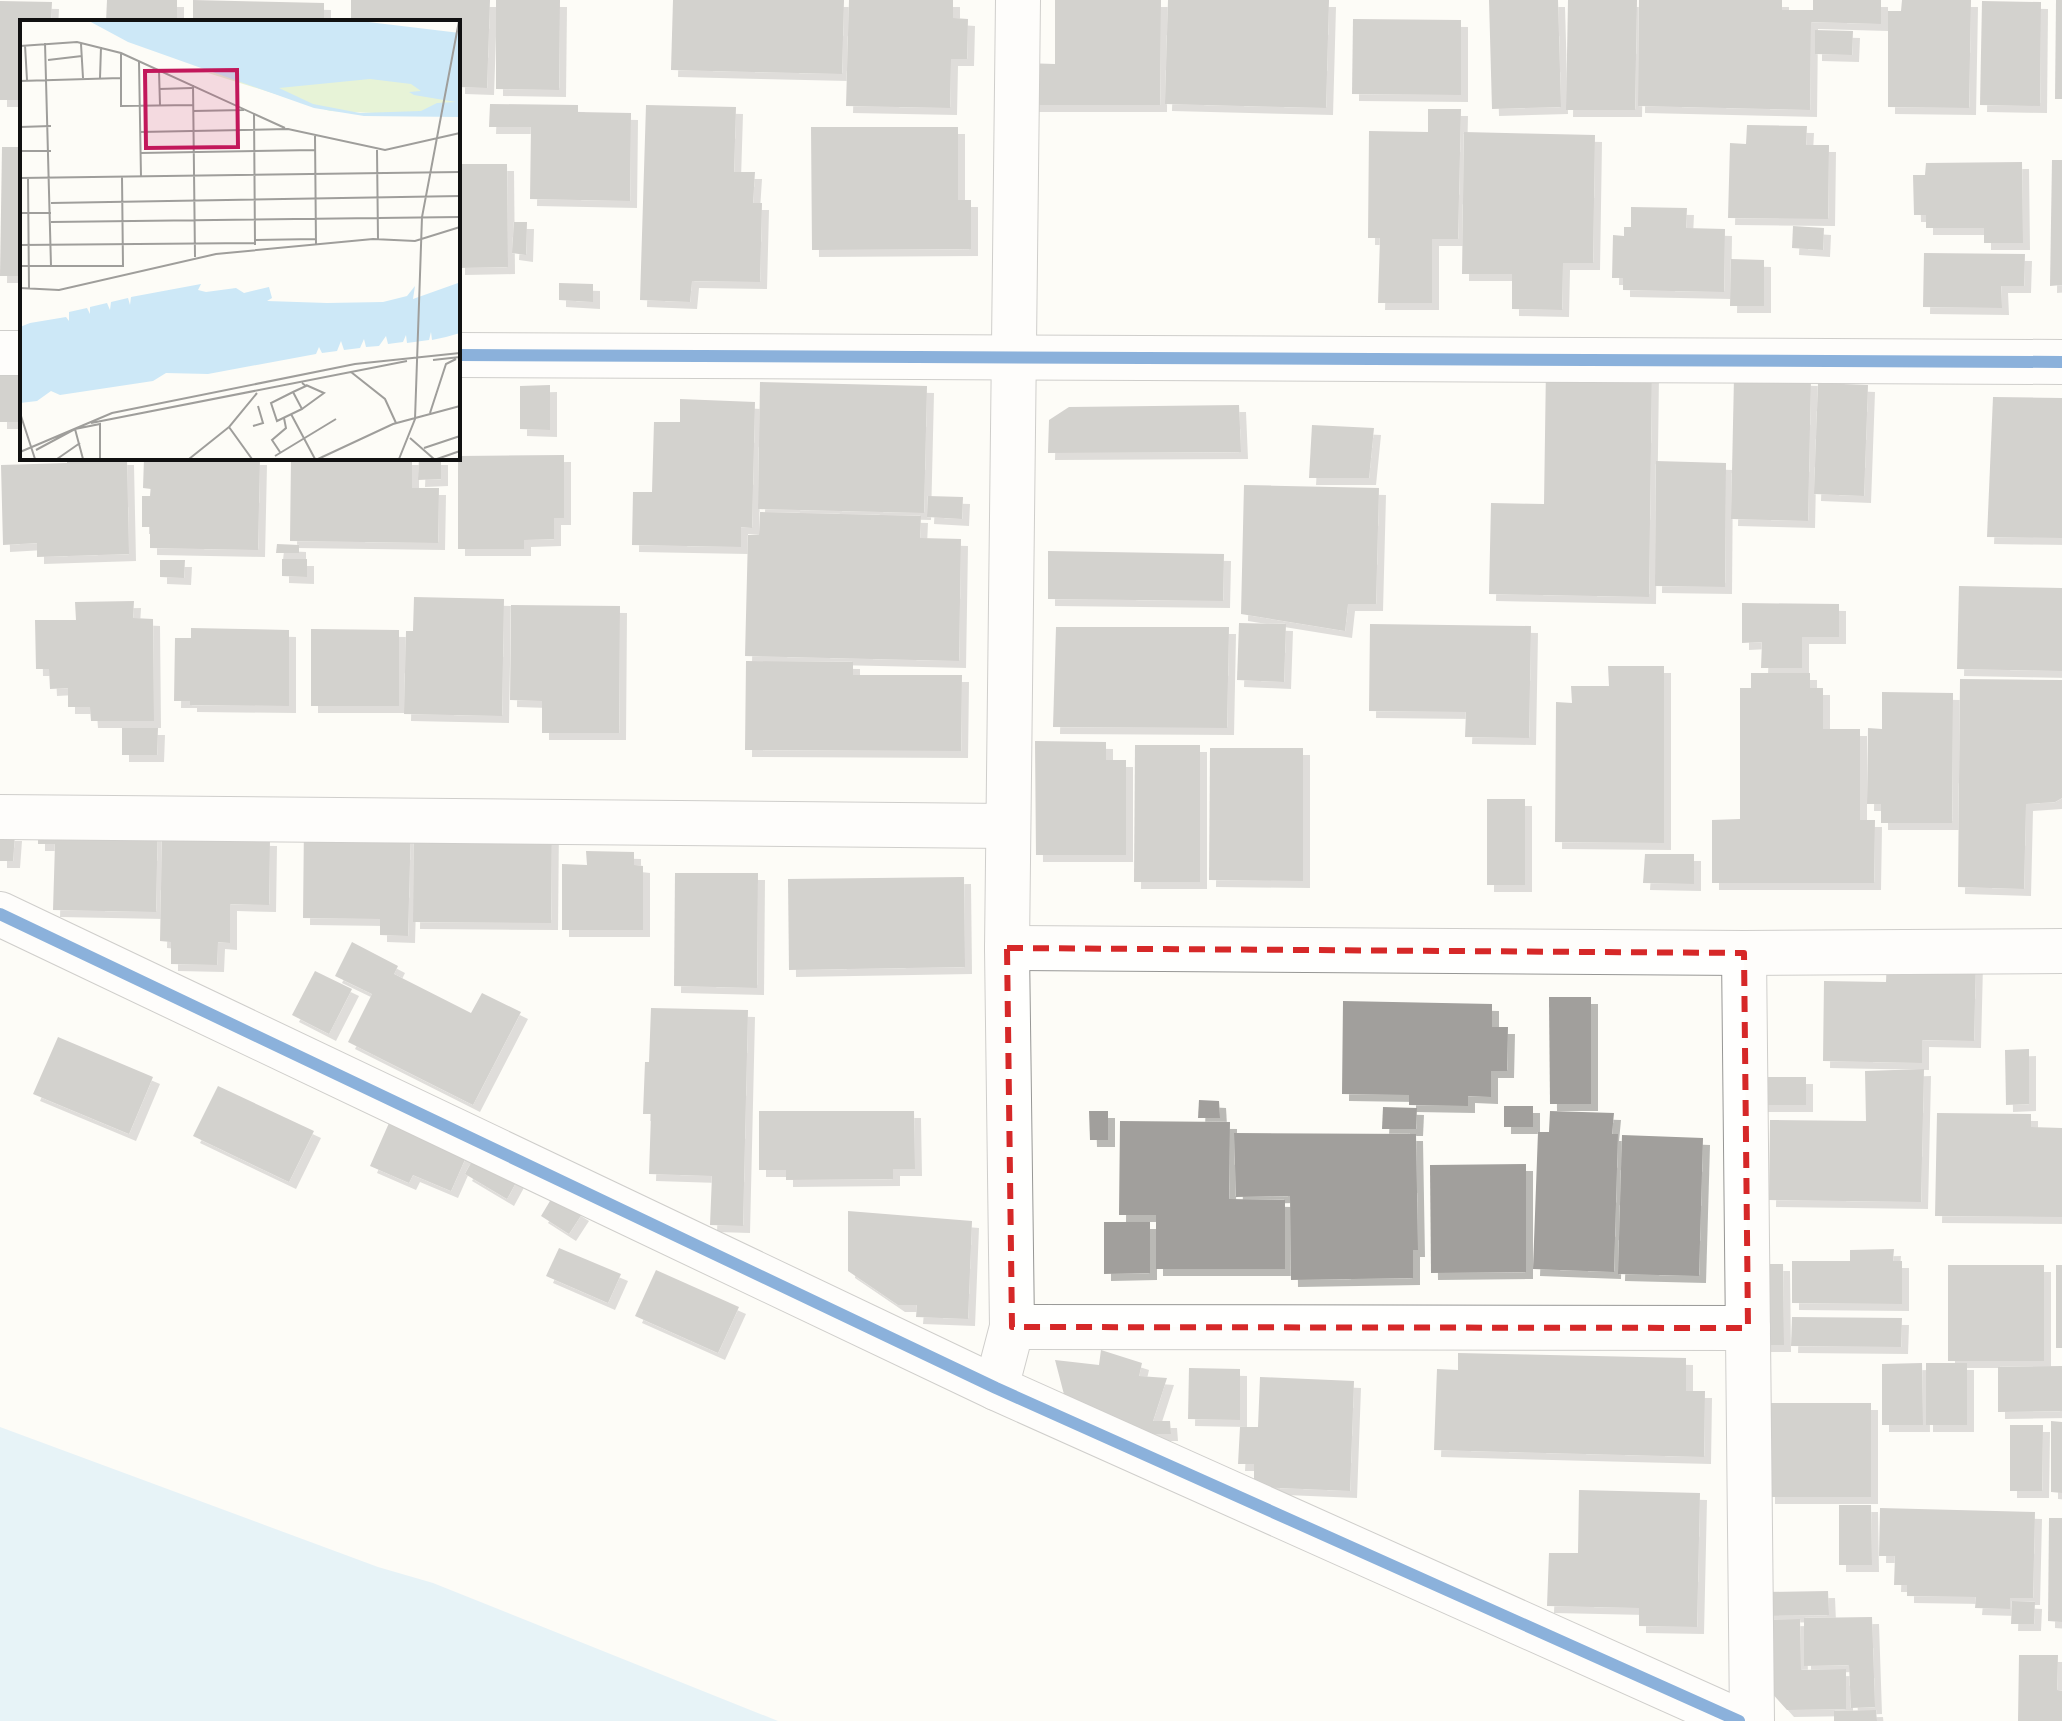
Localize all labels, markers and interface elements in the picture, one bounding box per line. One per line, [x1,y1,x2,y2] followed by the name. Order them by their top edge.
[20,20,460,460] inset map

